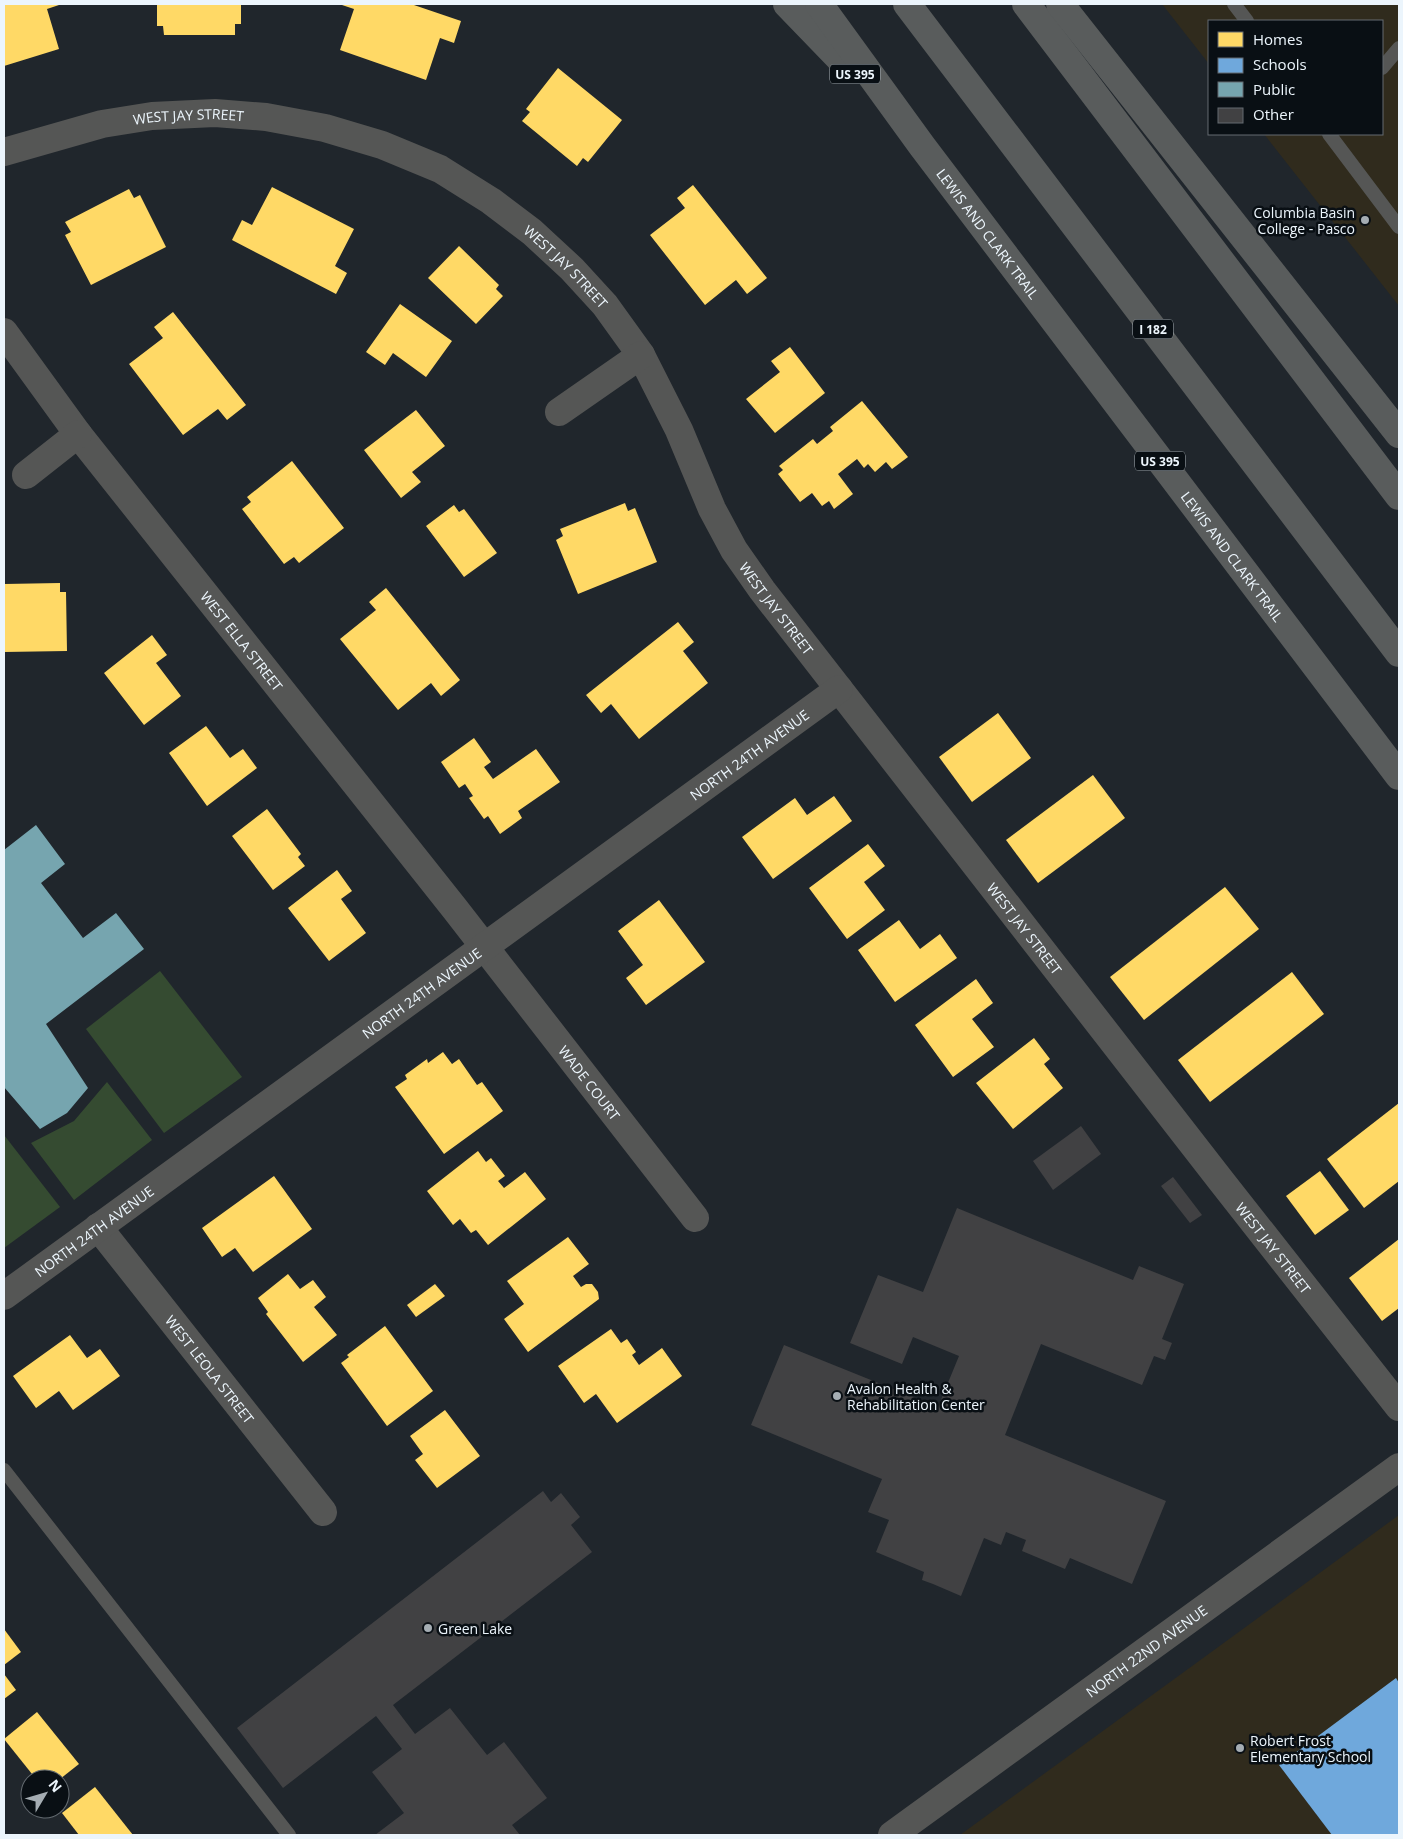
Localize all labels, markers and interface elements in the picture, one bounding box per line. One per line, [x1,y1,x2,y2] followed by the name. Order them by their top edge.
[1208,20,1383,135] legend
[1253,29,1303,49] text: Homes
[1253,54,1307,74] text: Schools
[830,64,880,84] road number: US 395
[1253,79,1295,99] text: Public
[132,103,245,128] street label: WEST JAY STREET
[1253,104,1294,124] text: Other
[933,164,1044,302] street label: LEWIS AND CLARK TRAIL
[1254,203,1355,238] place label: Columbia Basin College - Pasco
[1359,214,1371,226] marker: Columbia Basin College - Pasco
[520,220,613,312] street label: WEST JAY STREET
[1133,320,1173,338] road number: I 182
[1135,452,1185,471] road number: US 395
[1177,487,1288,625] street label: LEWIS AND CLARK TRAIL
[736,558,818,658] street label: WEST JAY STREET
[197,587,288,695] street label: WEST ELLA STREET
[686,705,812,804] street label: NORTH 24TH AVENUE
[983,879,1067,978] street label: WEST JAY STREET
[358,943,485,1042] street label: NORTH 24TH AVENUE
[555,1041,625,1124] street label: WADE COURT
[30,1181,157,1280] street label: NORTH 24TH AVENUE
[1232,1198,1316,1298] street label: WEST JAY STREET
[162,1311,259,1427] street label: WEST LEOLA STREET
[847,1379,985,1414] place label: Avalon Health & Rehabilitation Center
[831,1390,843,1402] marker: Avalon Health & Rehabilitation Center
[1082,1600,1211,1701] street label: NORTH 22ND AVENUE
[438,1619,512,1638] place label: Green Lake
[422,1622,434,1634] marker: Green Lake
[1250,1731,1371,1766] place label: Robert Frost Elementary School
[1234,1742,1246,1754] marker: Robert Frost Elementary School
[20,1769,70,1819] north arrow
[45,1775,67,1796] text: N

